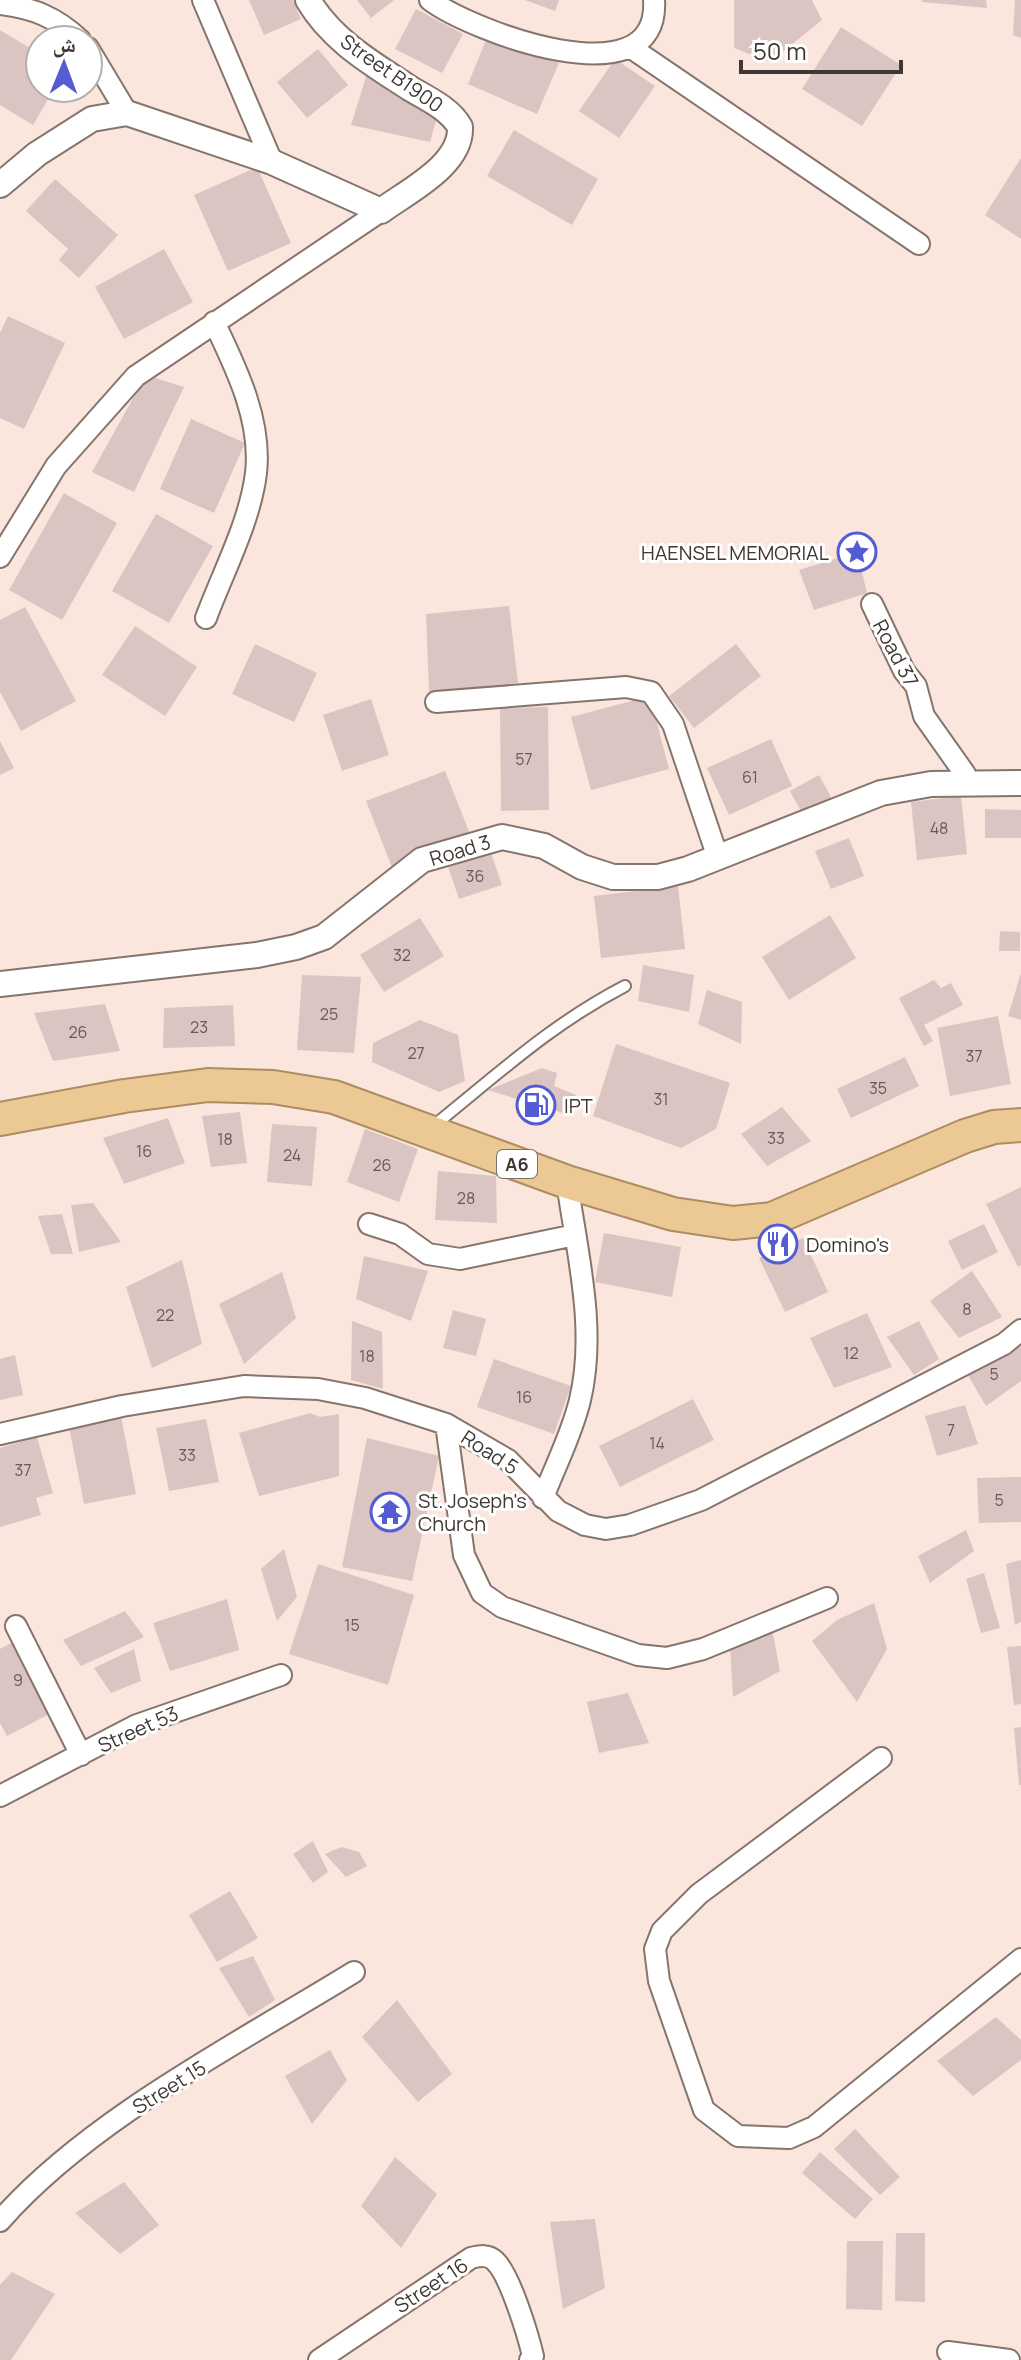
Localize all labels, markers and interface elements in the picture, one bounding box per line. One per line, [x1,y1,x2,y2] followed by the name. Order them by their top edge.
[24,24,104,104] north arrow
[741,24,901,74] scale bar
[335,28,449,118] street label: Street B1900
[52,29,76,59] text: ش
[753,34,807,67] text: 50 m
[836,531,878,573] place icon: HAENSEL MEMORIAL
[641,539,829,566] place label: HAENSEL MEMORIAL
[867,615,925,691] street label: Road 37
[515,748,533,770] house number: 57
[742,766,758,788] house number: 61
[930,817,948,839] house number: 48
[426,828,494,872] street label: Road 3
[466,865,484,887] house number: 36
[393,944,411,966] house number: 32
[320,1003,338,1025] house number: 25
[190,1016,208,1038] house number: 23
[68,1021,88,1043] house number: 26
[407,1042,425,1064] house number: 27
[966,1045,982,1067] house number: 37
[869,1077,887,1099] house number: 35
[515,1084,557,1126] fuel station icon: IPT
[653,1088,669,1110] house number: 31
[564,1092,593,1119] place label: IPT
[767,1127,785,1149] house number: 33
[217,1128,233,1150] house number: 18
[136,1140,152,1162] house number: 16
[283,1144,301,1166] house number: 24
[497,1150,537,1178] road number: A6
[372,1154,392,1176] house number: 26
[457,1187,475,1209] house number: 28
[757,1223,799,1265] restaurant icon: Domino's
[806,1231,889,1258] place label: Domino's
[962,1298,972,1320] house number: 8
[156,1304,174,1326] house number: 22
[843,1342,859,1364] house number: 12
[359,1345,375,1367] house number: 18
[989,1363,999,1385] house number: 5
[516,1386,532,1408] house number: 16
[947,1419,955,1441] house number: 7
[456,1424,524,1480] street label: Road 5
[649,1432,665,1454] house number: 14
[178,1444,196,1466] house number: 33
[15,1459,31,1481] house number: 37
[418,1487,527,1537] place label: St. Joseph's Church
[994,1489,1004,1511] house number: 5
[369,1491,411,1533] temple icon: St. Joseph's Church
[344,1614,360,1636] house number: 15
[13,1669,23,1691] house number: 9
[94,1699,182,1759] street label: Street 53
[127,2054,211,2120] street label: Street 15
[389,2251,473,2319] street label: Street 16

